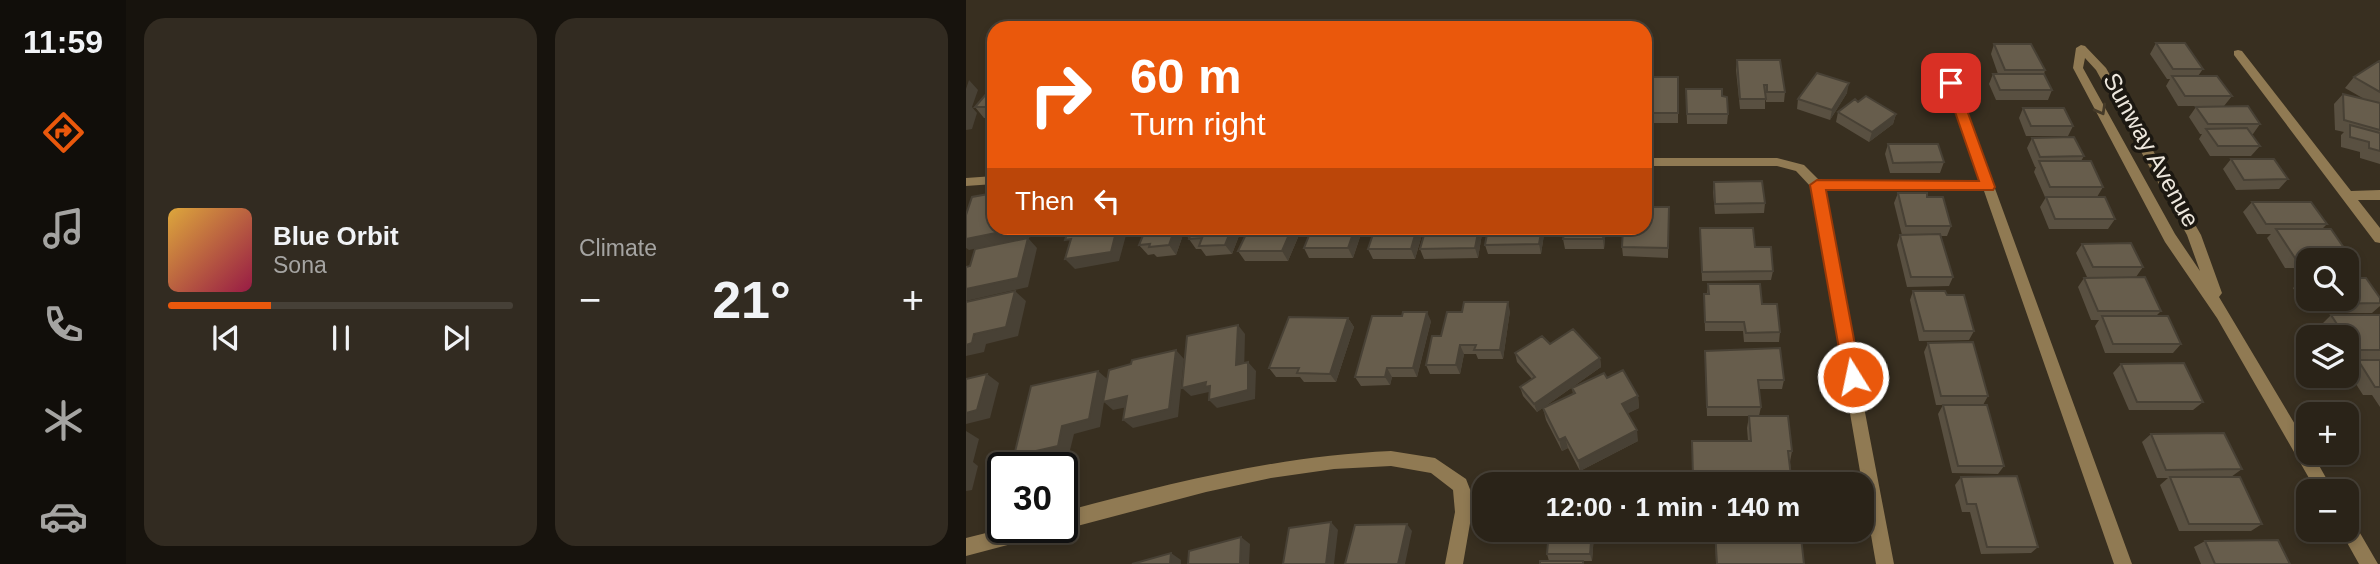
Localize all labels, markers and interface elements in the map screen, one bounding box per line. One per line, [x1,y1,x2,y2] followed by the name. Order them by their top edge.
[23,24,103,60] text: 11:59
[1015,49,1106,140] icon: right
[1130,49,1242,103] text: 60 m
[1921,53,1981,113] pin
[1932,64,1970,102] icon: arrive
[2098,68,2205,231] street label: Sunway Avenue
[2093,103,2106,115] one-way arrow
[1130,106,1266,142] text: Turn right
[39,108,88,157] icon: directions
[1088,182,1126,220] icon: left
[1015,186,1074,216] text: Then
[39,204,88,253] icon: music
[273,221,399,251] text: Blue Orbit
[579,235,657,261] text: Climate
[2296,248,2359,542] map controls
[2296,248,2359,311] button: search
[273,252,327,278] text: Sona
[712,271,791,329] text: 21°
[579,279,601,321] text: −
[902,279,924,321] text: +
[39,300,88,349] icon: phone
[207,319,245,357] icon: previous
[322,319,360,357] icon: pause
[437,319,475,357] icon: next
[2296,325,2359,388] button: layers
[1816,340,1890,414] position arrow
[39,396,88,445] icon: climate
[2296,402,2359,465] button: +
[987,452,1078,543] speed limit sign: 30
[2296,479,2359,542] button: −
[39,492,88,541] icon: car
[1546,492,1800,522] text: 12:00 · 1 min · 140 m

